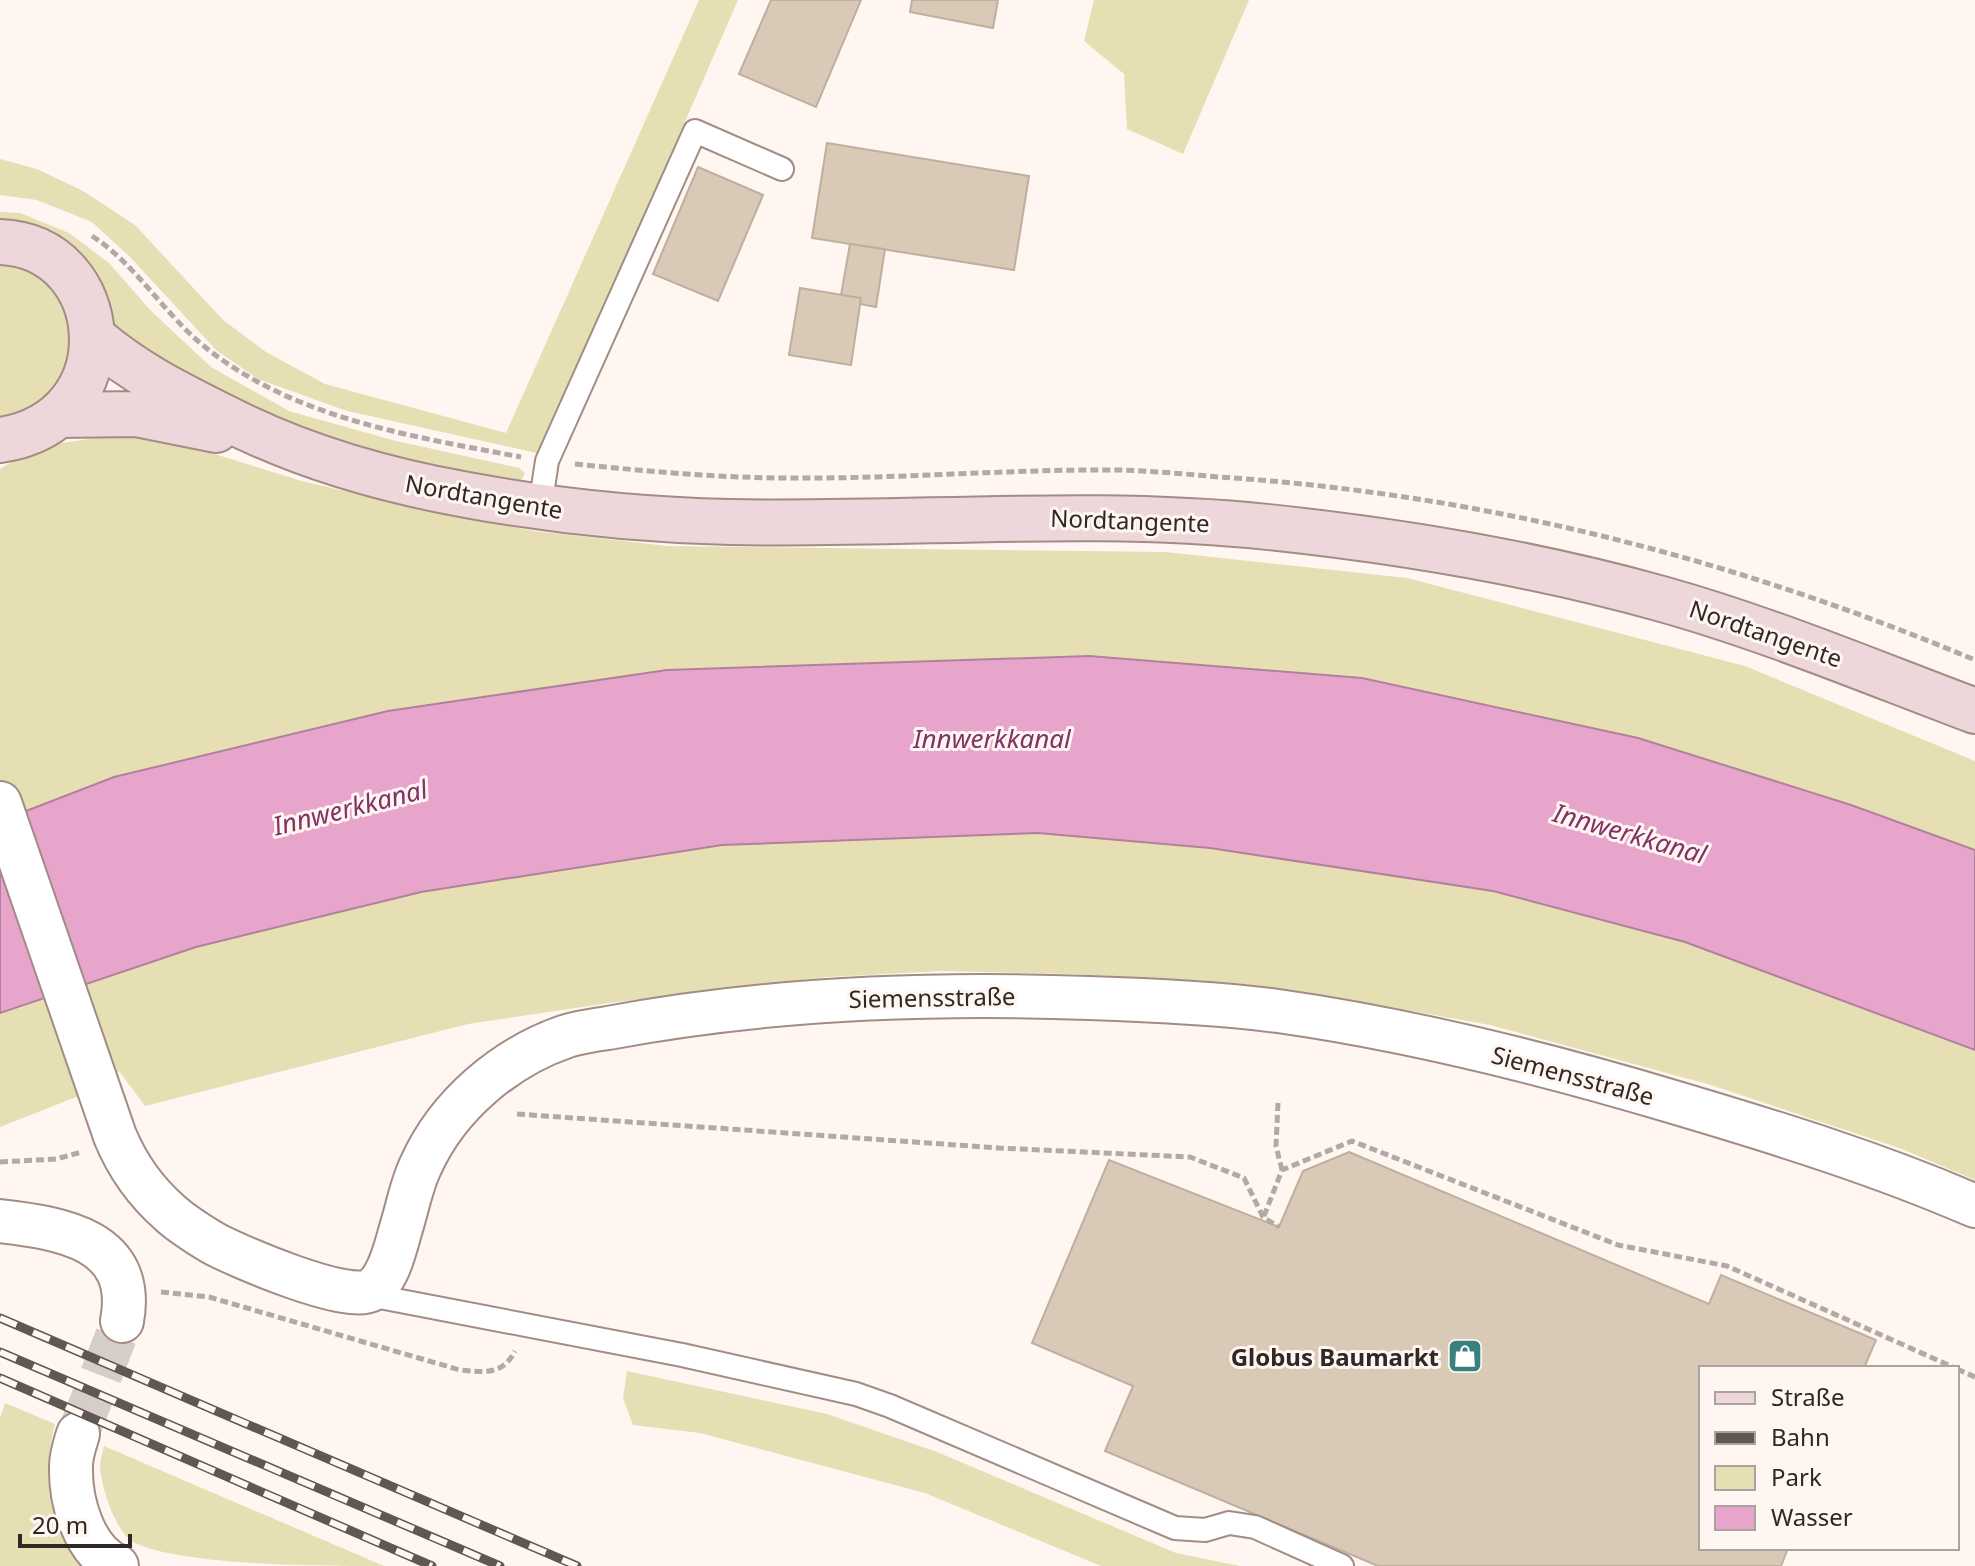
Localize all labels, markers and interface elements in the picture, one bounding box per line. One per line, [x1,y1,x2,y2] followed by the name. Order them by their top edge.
[403,466,565,526] street label: Nordtangente
[1050,501,1210,539] street label: Nordtangente
[1685,591,1847,675] street label: Nordtangente
[912,720,1072,756] water label: Innwerkkanal
[268,770,432,844] water label: Innwerkkanal
[1548,794,1712,872] water label: Innwerkkanal
[848,979,1016,1015] street label: Siemensstraße
[1488,1037,1658,1113] street label: Siemensstraße
[1446,1337,1484,1375] shop icon: Globus Baumarkt
[1231,1340,1439,1373] place label: Globus Baumarkt
[1699,1366,1959,1550] legend
[1771,1380,1844,1413] text: Straße
[1771,1420,1830,1453] text: Bahn
[1771,1460,1822,1493] text: Park
[20,1498,130,1548] scale bar
[1771,1500,1853,1533] text: Wasser
[32,1508,88,1541] text: 20 m

